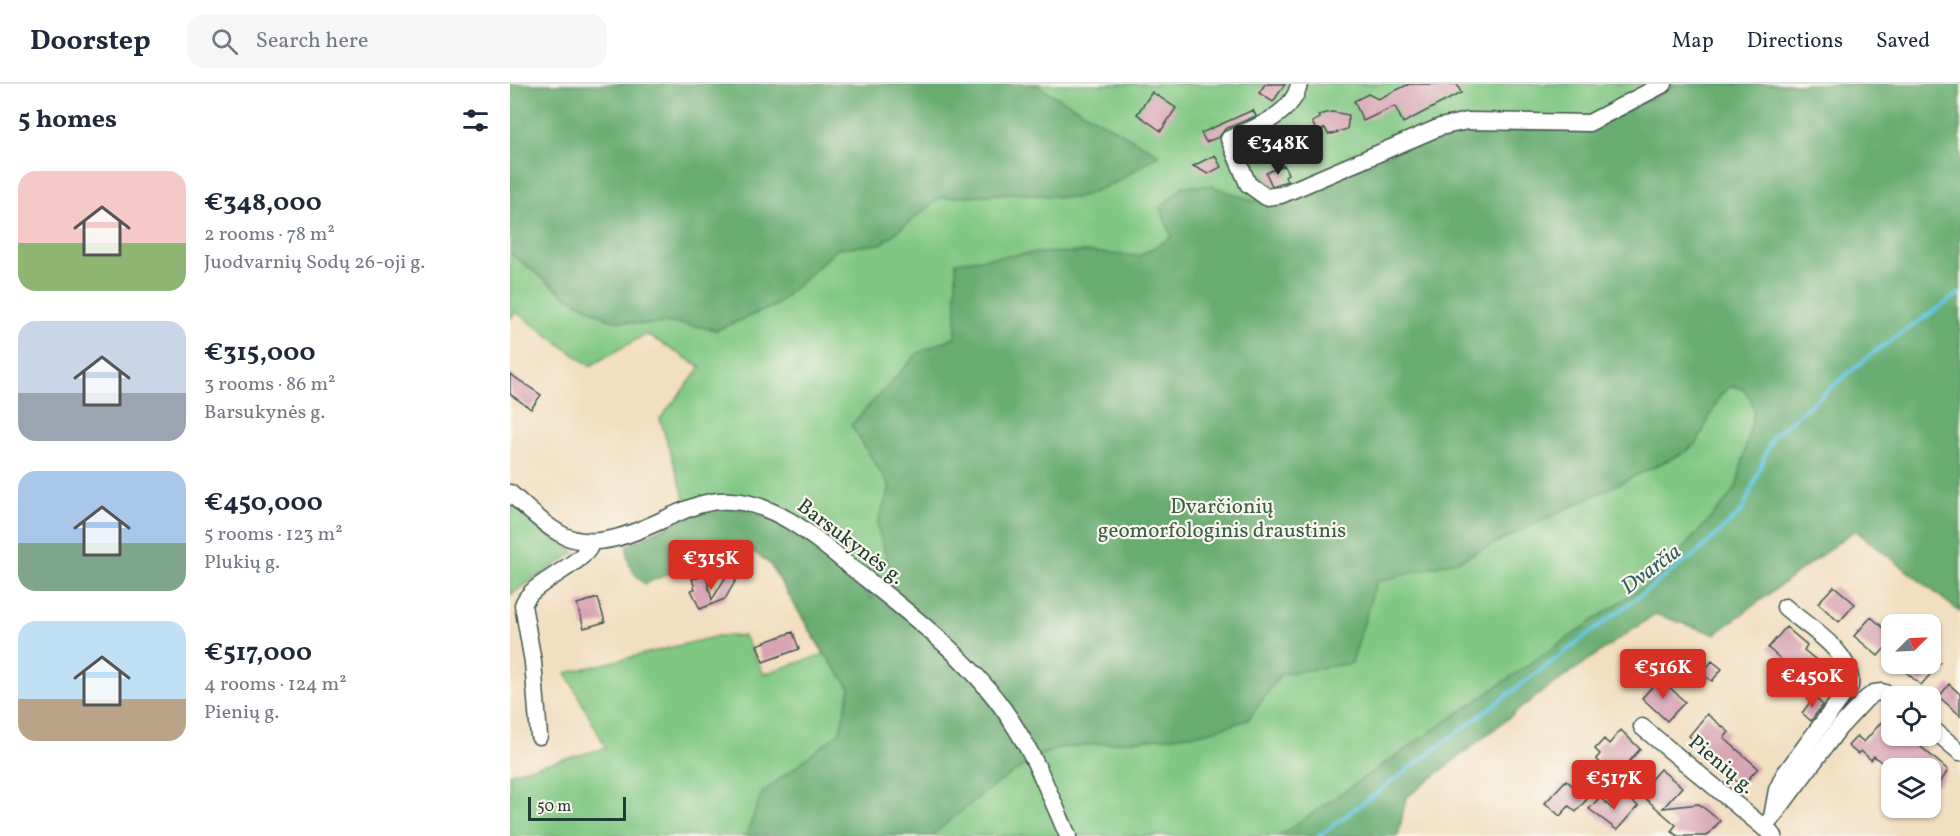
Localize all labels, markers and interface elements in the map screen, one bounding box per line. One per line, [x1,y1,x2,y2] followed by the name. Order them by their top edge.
[187,14,607,68] search box
[30,22,151,61] text: Doorstep
[208,25,241,58] icon: search
[256,26,369,57] text: Search here
[1672,27,1714,56] text: Map
[1747,27,1843,56] text: Directions
[1876,27,1930,56] text: Saved
[18,102,117,138] text: 5 homes
[459,104,492,137] icon: filters
[1236,125,1320,176] pin: €348K
[1247,130,1309,158] text: €348K
[204,185,322,221] text: €348,000
[66,195,138,267] icon: home
[204,221,335,249] text: 2 rooms · 78 m²
[204,249,425,277] text: Juodvarnių Sodų 26-oji g.
[204,335,315,371] text: €315,000
[66,345,138,417] icon: home
[204,371,335,399] text: 3 rooms · 86 m²
[204,399,325,427] text: Barsukynės g.
[204,485,323,521] text: €450,000
[791,492,910,592] street label: Barsukynės g.
[1098,493,1346,546] park label: Dvarčionių geomorfologinis draustinis
[66,495,138,567] icon: home
[204,521,343,549] text: 5 rooms · 123 m²
[1615,537,1688,603] water label: Dvarčia
[669,540,753,591] pin: €315K
[682,545,740,573] text: €315K
[204,549,280,577] text: Plukių g.
[1881,614,1941,674] north arrow
[1881,614,1941,818] map controls
[204,635,312,671] text: €517,000
[66,645,138,717] icon: home
[1621,649,1705,700] pin: €516K
[1634,654,1692,682] text: €516K
[1770,658,1854,709] pin: €450K
[1781,663,1843,691] text: €450K
[204,671,347,699] text: 4 rooms · 124 m²
[1881,686,1941,746] button: locate
[204,699,279,727] text: Pienių g.
[1681,729,1761,802] street label: Pienių g.
[1881,758,1941,818] button: layers
[1572,760,1656,811] pin: €517K
[1586,765,1642,793] text: €517K
[528,794,626,822] scale bar
[537,796,571,818] text: 50 m

